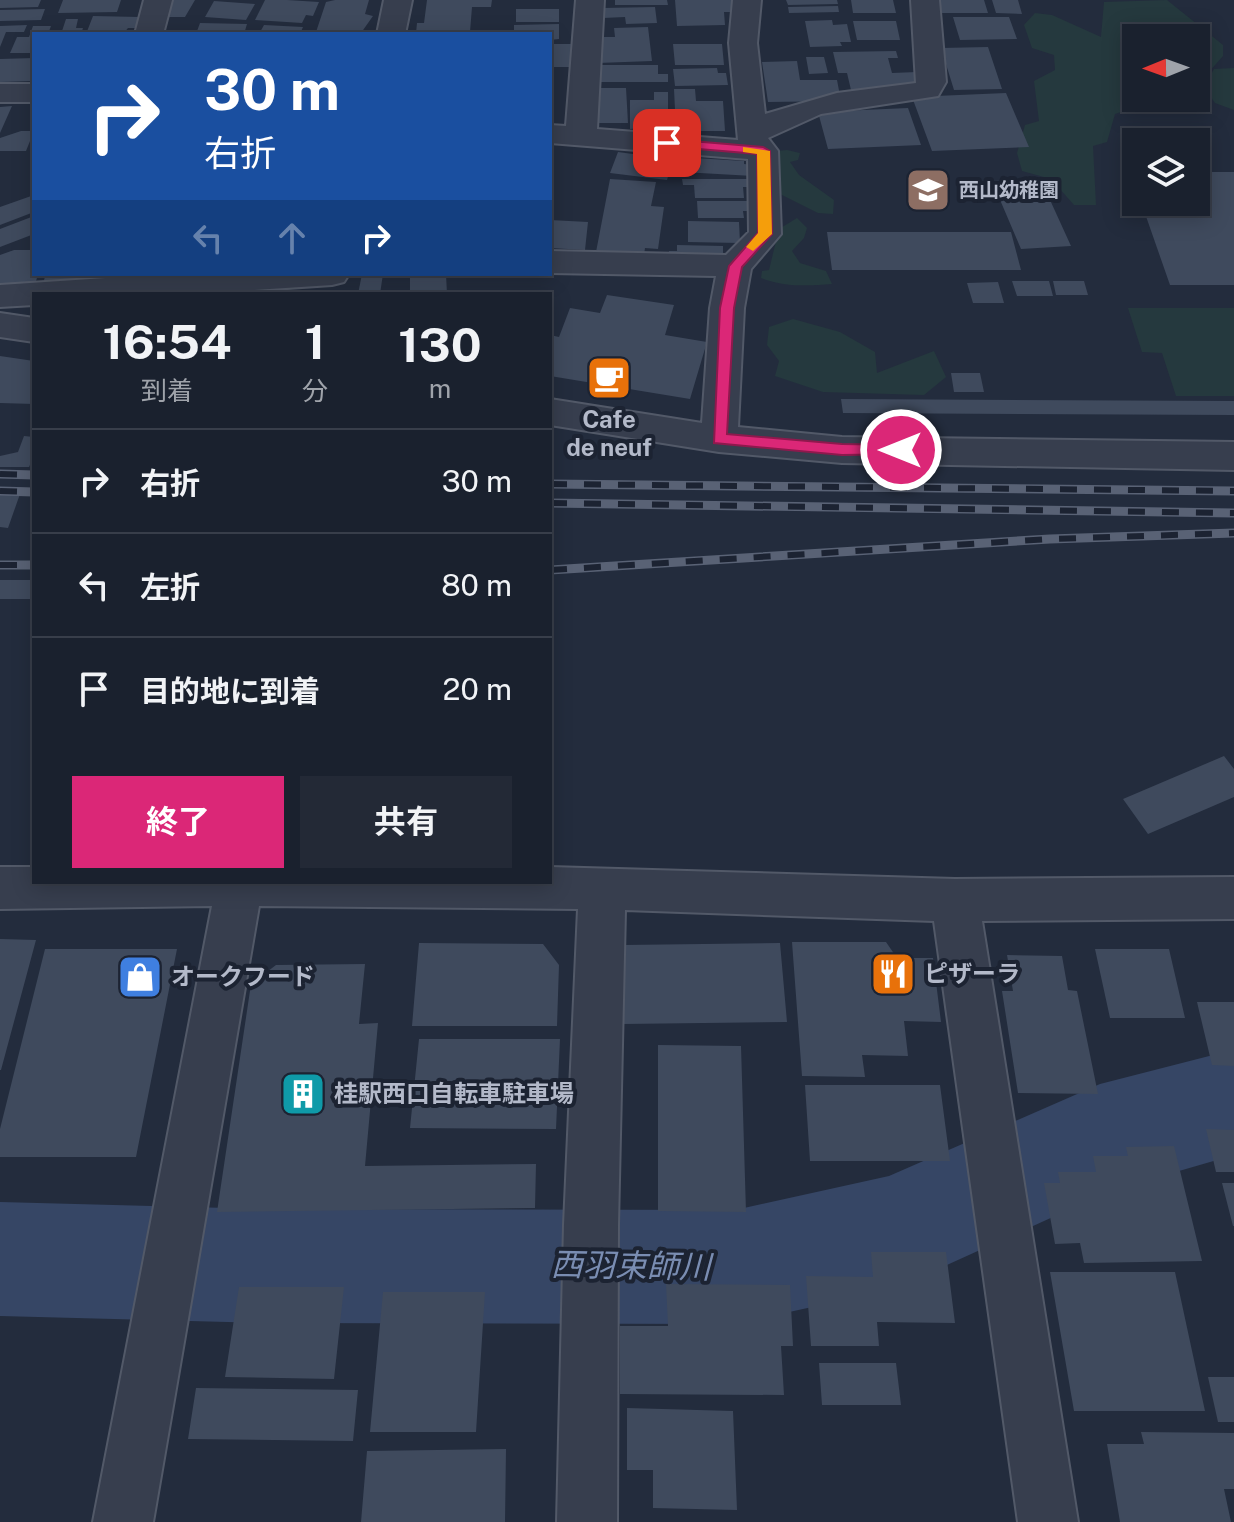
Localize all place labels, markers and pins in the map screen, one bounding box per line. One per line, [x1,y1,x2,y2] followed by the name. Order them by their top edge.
[633,109,701,177] pin
[904,166,952,214] school or university icon: 西山幼稚園
[959,178,1059,202] place label: 西山幼稚園
[585,354,633,402] cafe icon: Cafe de neuf
[566,405,652,461] place label: Cafe de neuf
[869,950,917,998] restaurant icon: ピザーラ
[116,953,164,1001] shop icon: オークフード
[924,959,1020,987] place label: ピザーラ
[171,962,315,990] place label: オークフード
[279,1070,327,1118] building icon: 桂駅西口自転車駐車場
[334,1079,574,1107] place label: 桂駅西口自転車駐車場

